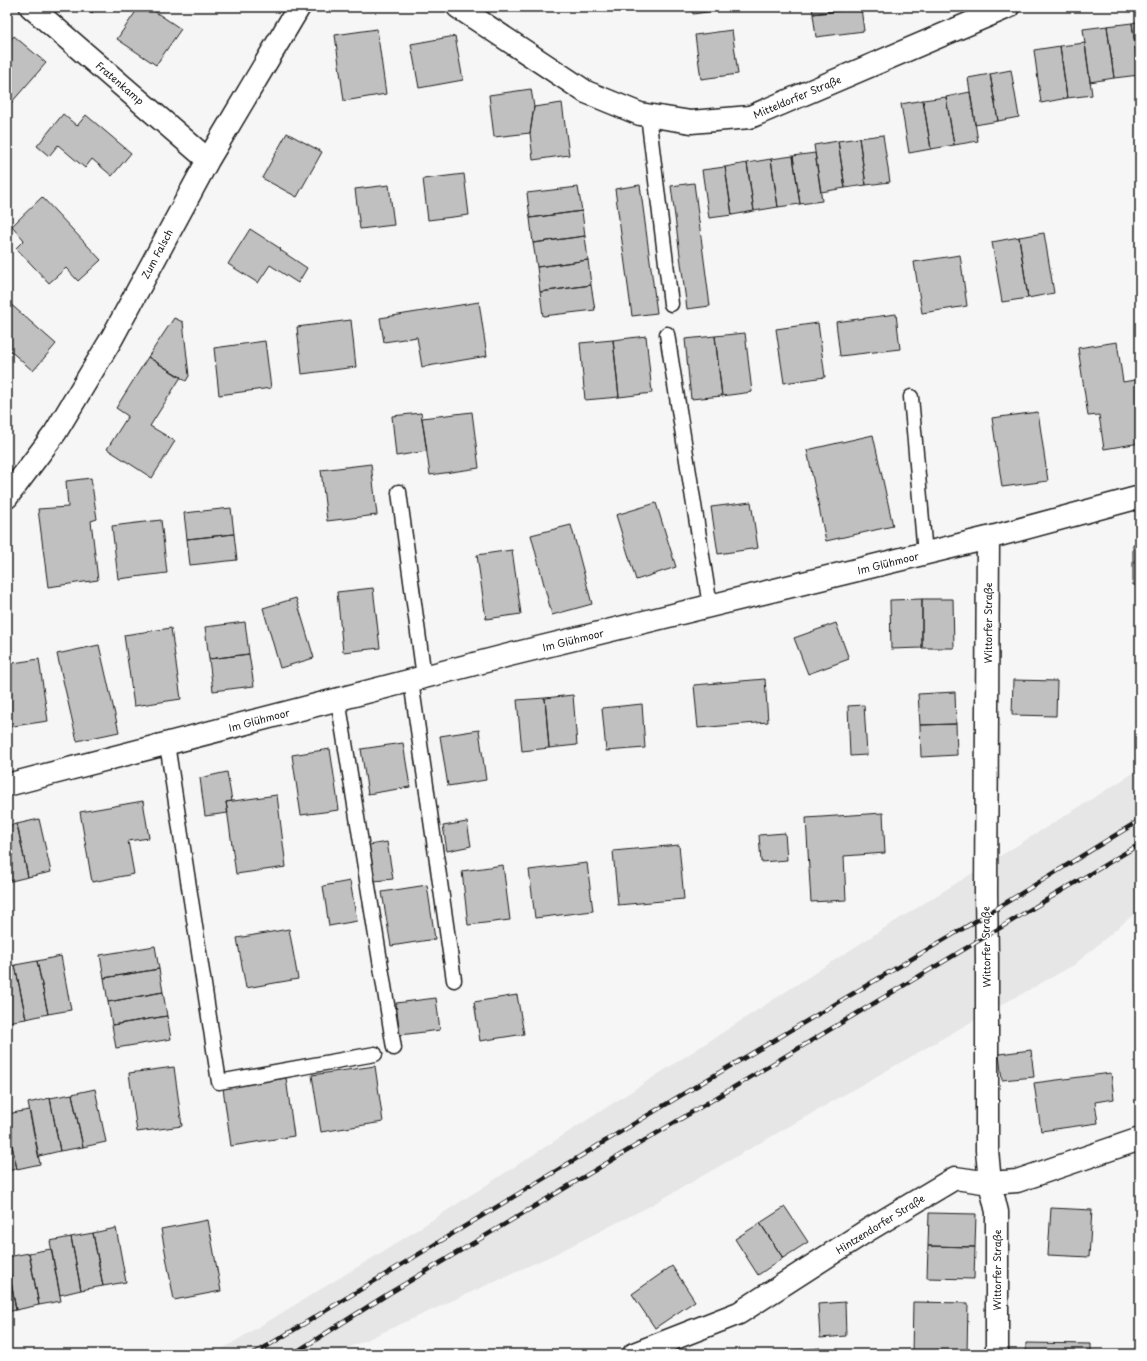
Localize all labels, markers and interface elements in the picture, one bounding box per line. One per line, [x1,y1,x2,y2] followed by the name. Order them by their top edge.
[93,57,148,108] street label: Fratenkamp
[751,71,843,122] street label: Mitteldorfer Straße
[137,226,176,281] street label: Zum Falsch
[856,548,921,577] street label: Im Glühmoor
[980,582,995,664] street label: Wittorfer Straße
[541,625,606,654] street label: Im Glühmoor
[227,704,291,735] street label: Im Glühmoor
[977,906,994,988] street label: Wittorfer Straße
[832,1190,927,1257] street label: Hintzendorfer Straße
[989,1229,1004,1311] street label: Wittorfer Straße

